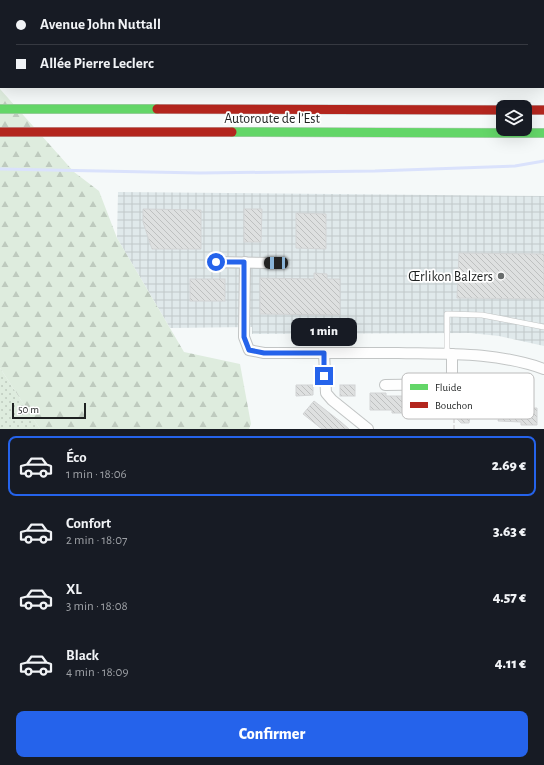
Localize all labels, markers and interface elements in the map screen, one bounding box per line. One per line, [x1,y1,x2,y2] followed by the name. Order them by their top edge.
[40,17,161,32] text: Avenue John Nuttall
[40,56,154,71] text: Allée Pierre Leclerc
[496,100,532,136] map controls
[496,100,532,136] button: layers
[224,112,320,126] street label: Autoroute de l’Est
[207,253,225,271] route start
[264,257,288,269] car
[408,270,493,284] place label: Œrlikon Balzers
[496,271,506,281] marker: Œrlikon Balzers
[291,318,357,346] callout: 1 min
[310,325,338,338] text: 1 min
[315,367,333,385] route end
[402,373,534,419] legend
[435,382,462,393] text: Fluide
[435,400,473,411] text: Bouchon
[12,401,86,420] scale bar
[18,404,39,415] text: 50 m
[18,448,54,484] icon: car
[66,450,87,465] text: Éco
[492,458,526,473] text: 2.69 €
[66,468,127,481] text: 1 min · 18:06
[18,514,54,550] icon: car
[66,516,111,531] text: Confort
[493,524,526,539] text: 3.63 €
[66,534,127,547] text: 2 min · 18:07
[18,580,54,616] icon: car
[66,582,82,597] text: XL
[493,590,526,605] text: 4.57 €
[66,600,128,613] text: 3 min · 18:08
[18,646,54,682] icon: car
[66,648,99,663] text: Black
[495,656,526,671] text: 4.11 €
[66,666,129,679] text: 4 min · 18:09
[16,711,528,757] button: Confirmer

